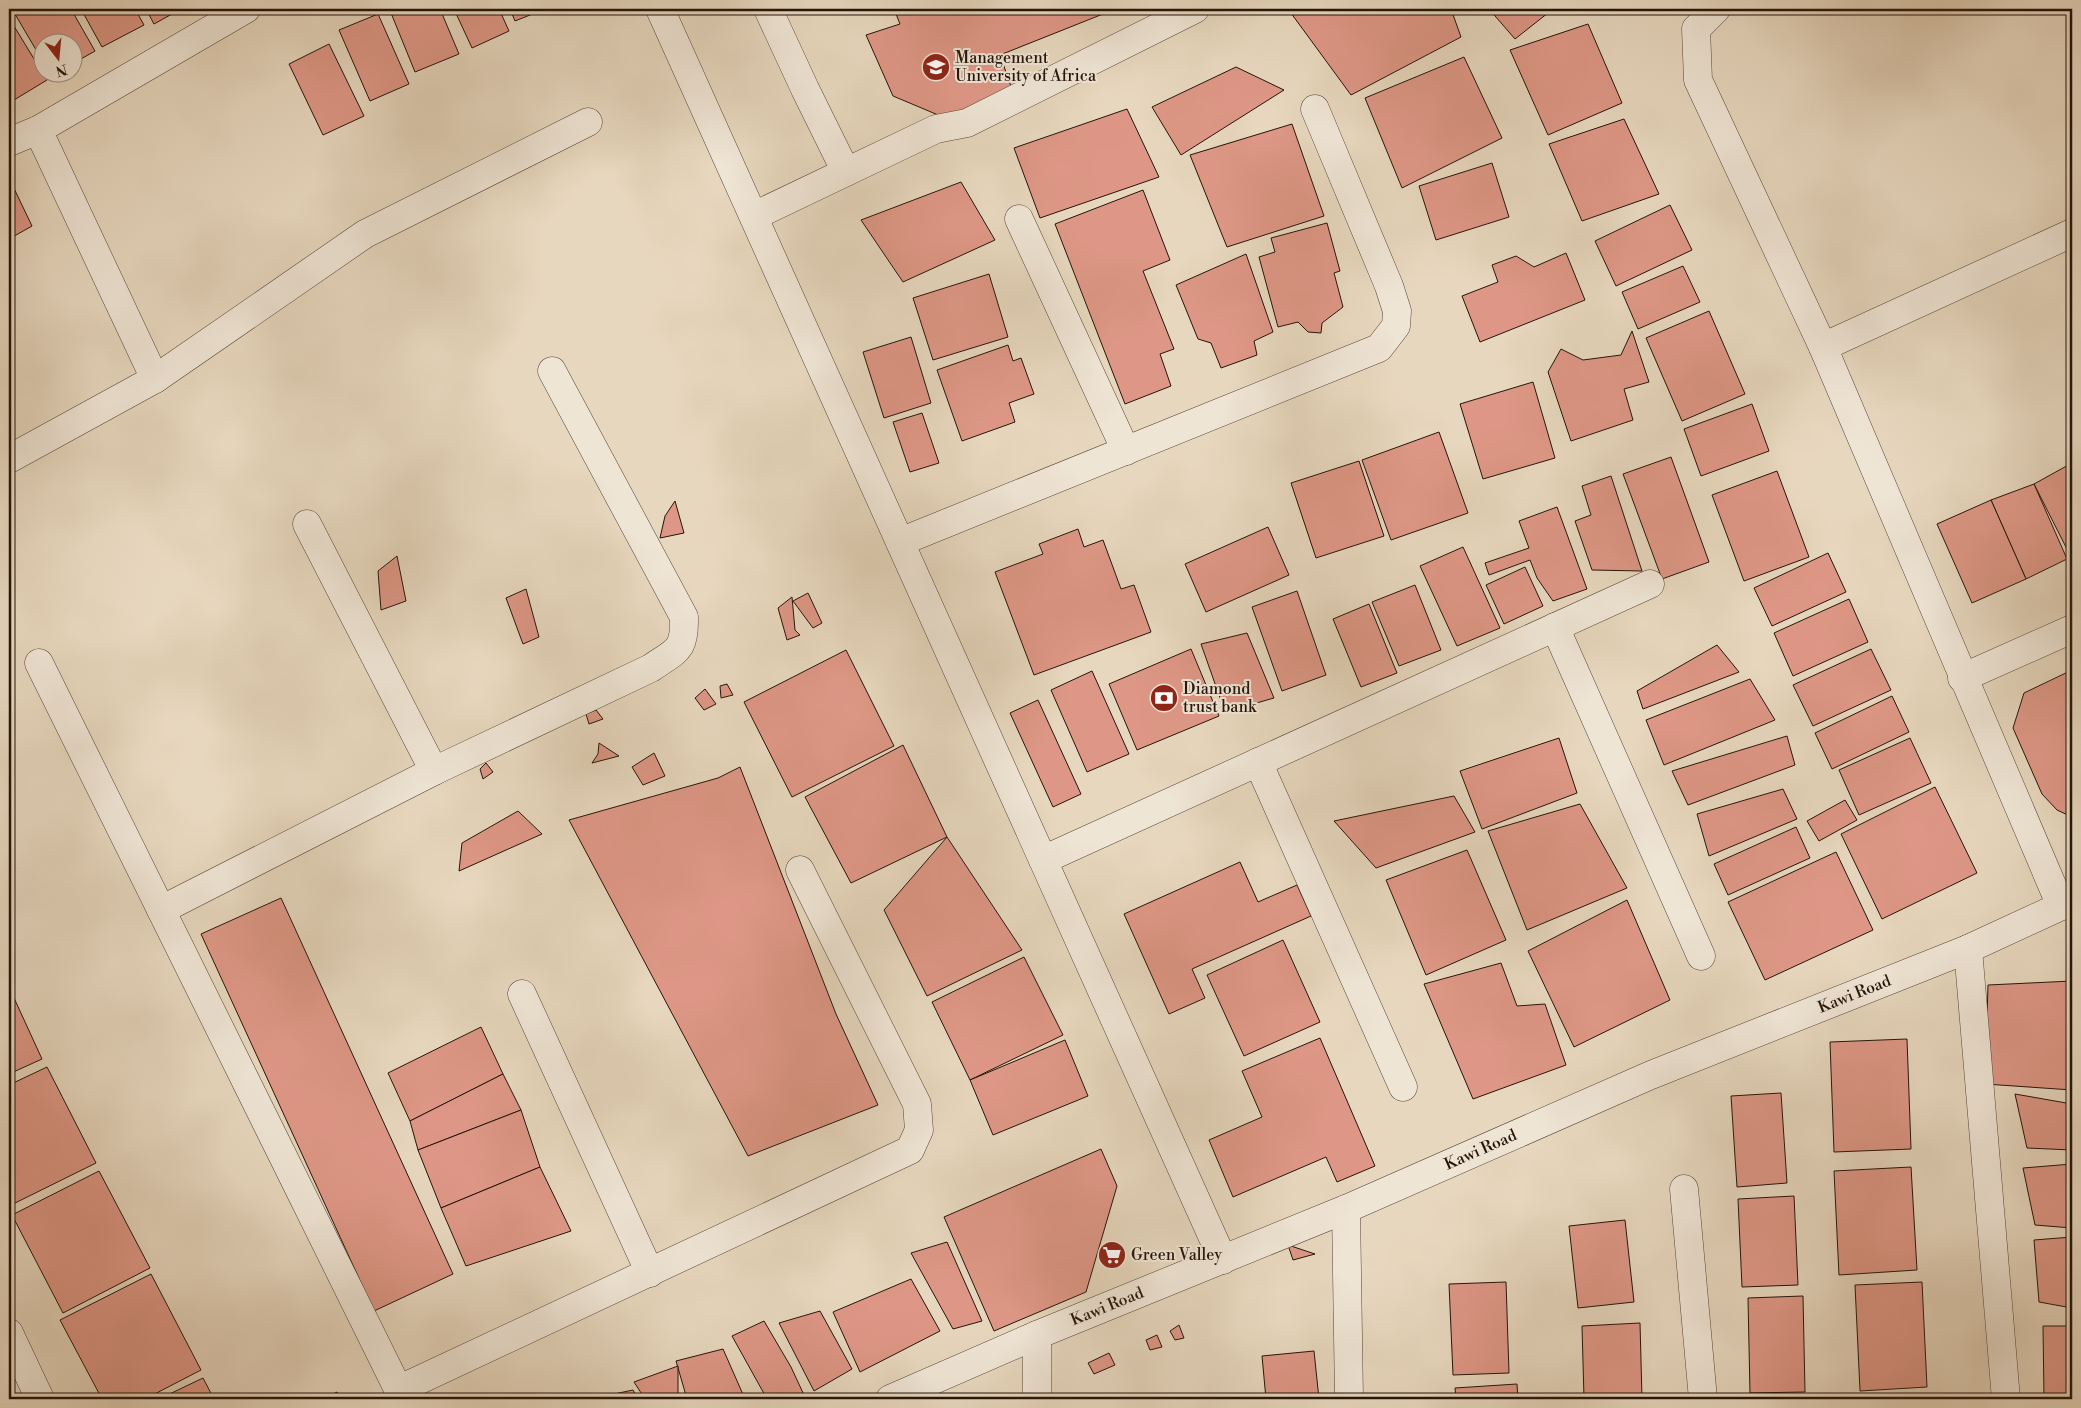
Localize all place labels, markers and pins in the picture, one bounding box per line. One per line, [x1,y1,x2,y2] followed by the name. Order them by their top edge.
[955,48,1097,86] place label: Management University of Africa
[921,52,951,82] school or university icon: Management University of Africa
[1183,679,1258,717] place label: Diamond trust bank
[1149,683,1179,713] bank icon: Diamond trust bank
[1097,1240,1127,1270] supermarket icon: Green Valley
[1131,1245,1222,1265] place label: Green Valley

